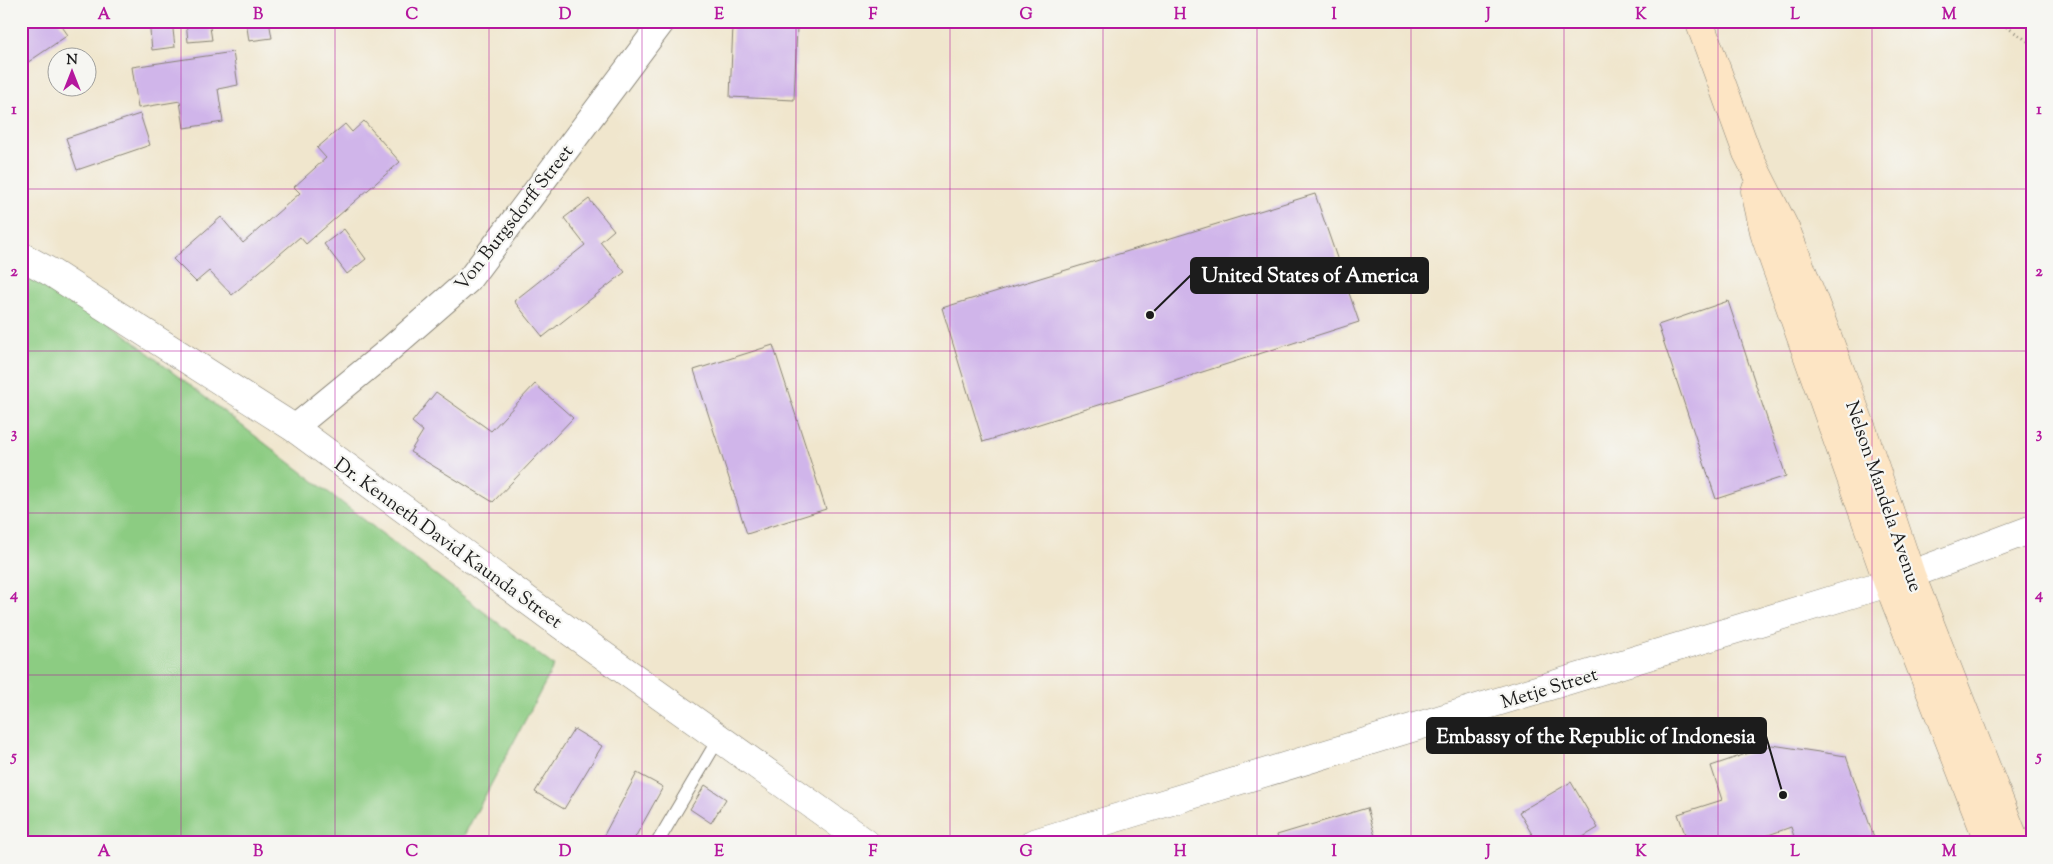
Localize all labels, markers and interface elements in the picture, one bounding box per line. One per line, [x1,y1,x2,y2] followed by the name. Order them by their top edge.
[98,4,111,27] text: A
[253,4,263,27] text: B
[406,4,419,27] text: C
[559,4,572,27] text: D
[714,4,724,27] text: E
[869,4,878,27] text: F
[1019,4,1033,27] text: G
[1174,4,1187,27] text: H
[1331,4,1337,27] text: I
[1484,4,1491,27] text: J
[1635,4,1647,27] text: K
[1790,4,1800,27] text: L
[1942,4,1957,27] text: M
[48,48,98,98] north arrow
[66,51,78,71] text: N
[11,99,17,122] text: 1
[2036,99,2042,122] text: 1
[449,139,581,297] street label: Von Burgsdorff Street
[1191,258,1428,293] callout: United States of America
[10,261,18,284] text: 2
[2035,261,2043,284] text: 2
[1202,263,1419,292] text: United States of America
[1837,398,1928,596] street label: Nelson Mandela Avenue
[11,423,18,446] text: 3
[2036,423,2043,446] text: 3
[328,452,567,636] street label: Dr. Kenneth David Kaunda Street
[9,584,18,607] text: 4
[2034,584,2043,607] text: 4
[1498,662,1602,717] street label: Metje Street
[1427,718,1766,753] callout: Embassy of the Republic of Indonesia
[1436,724,1756,753] text: Embassy of the Republic of Indonesia
[9,746,17,769] text: 5
[2034,746,2042,769] text: 5
[98,841,111,864] text: A
[253,841,263,864] text: B
[406,841,419,864] text: C
[559,841,572,864] text: D
[714,841,724,864] text: E
[869,841,878,864] text: F
[1019,841,1033,864] text: G
[1174,841,1187,864] text: H
[1331,841,1337,864] text: I
[1484,841,1491,864] text: J
[1635,841,1647,864] text: K
[1790,841,1800,864] text: L
[1942,841,1957,864] text: M

